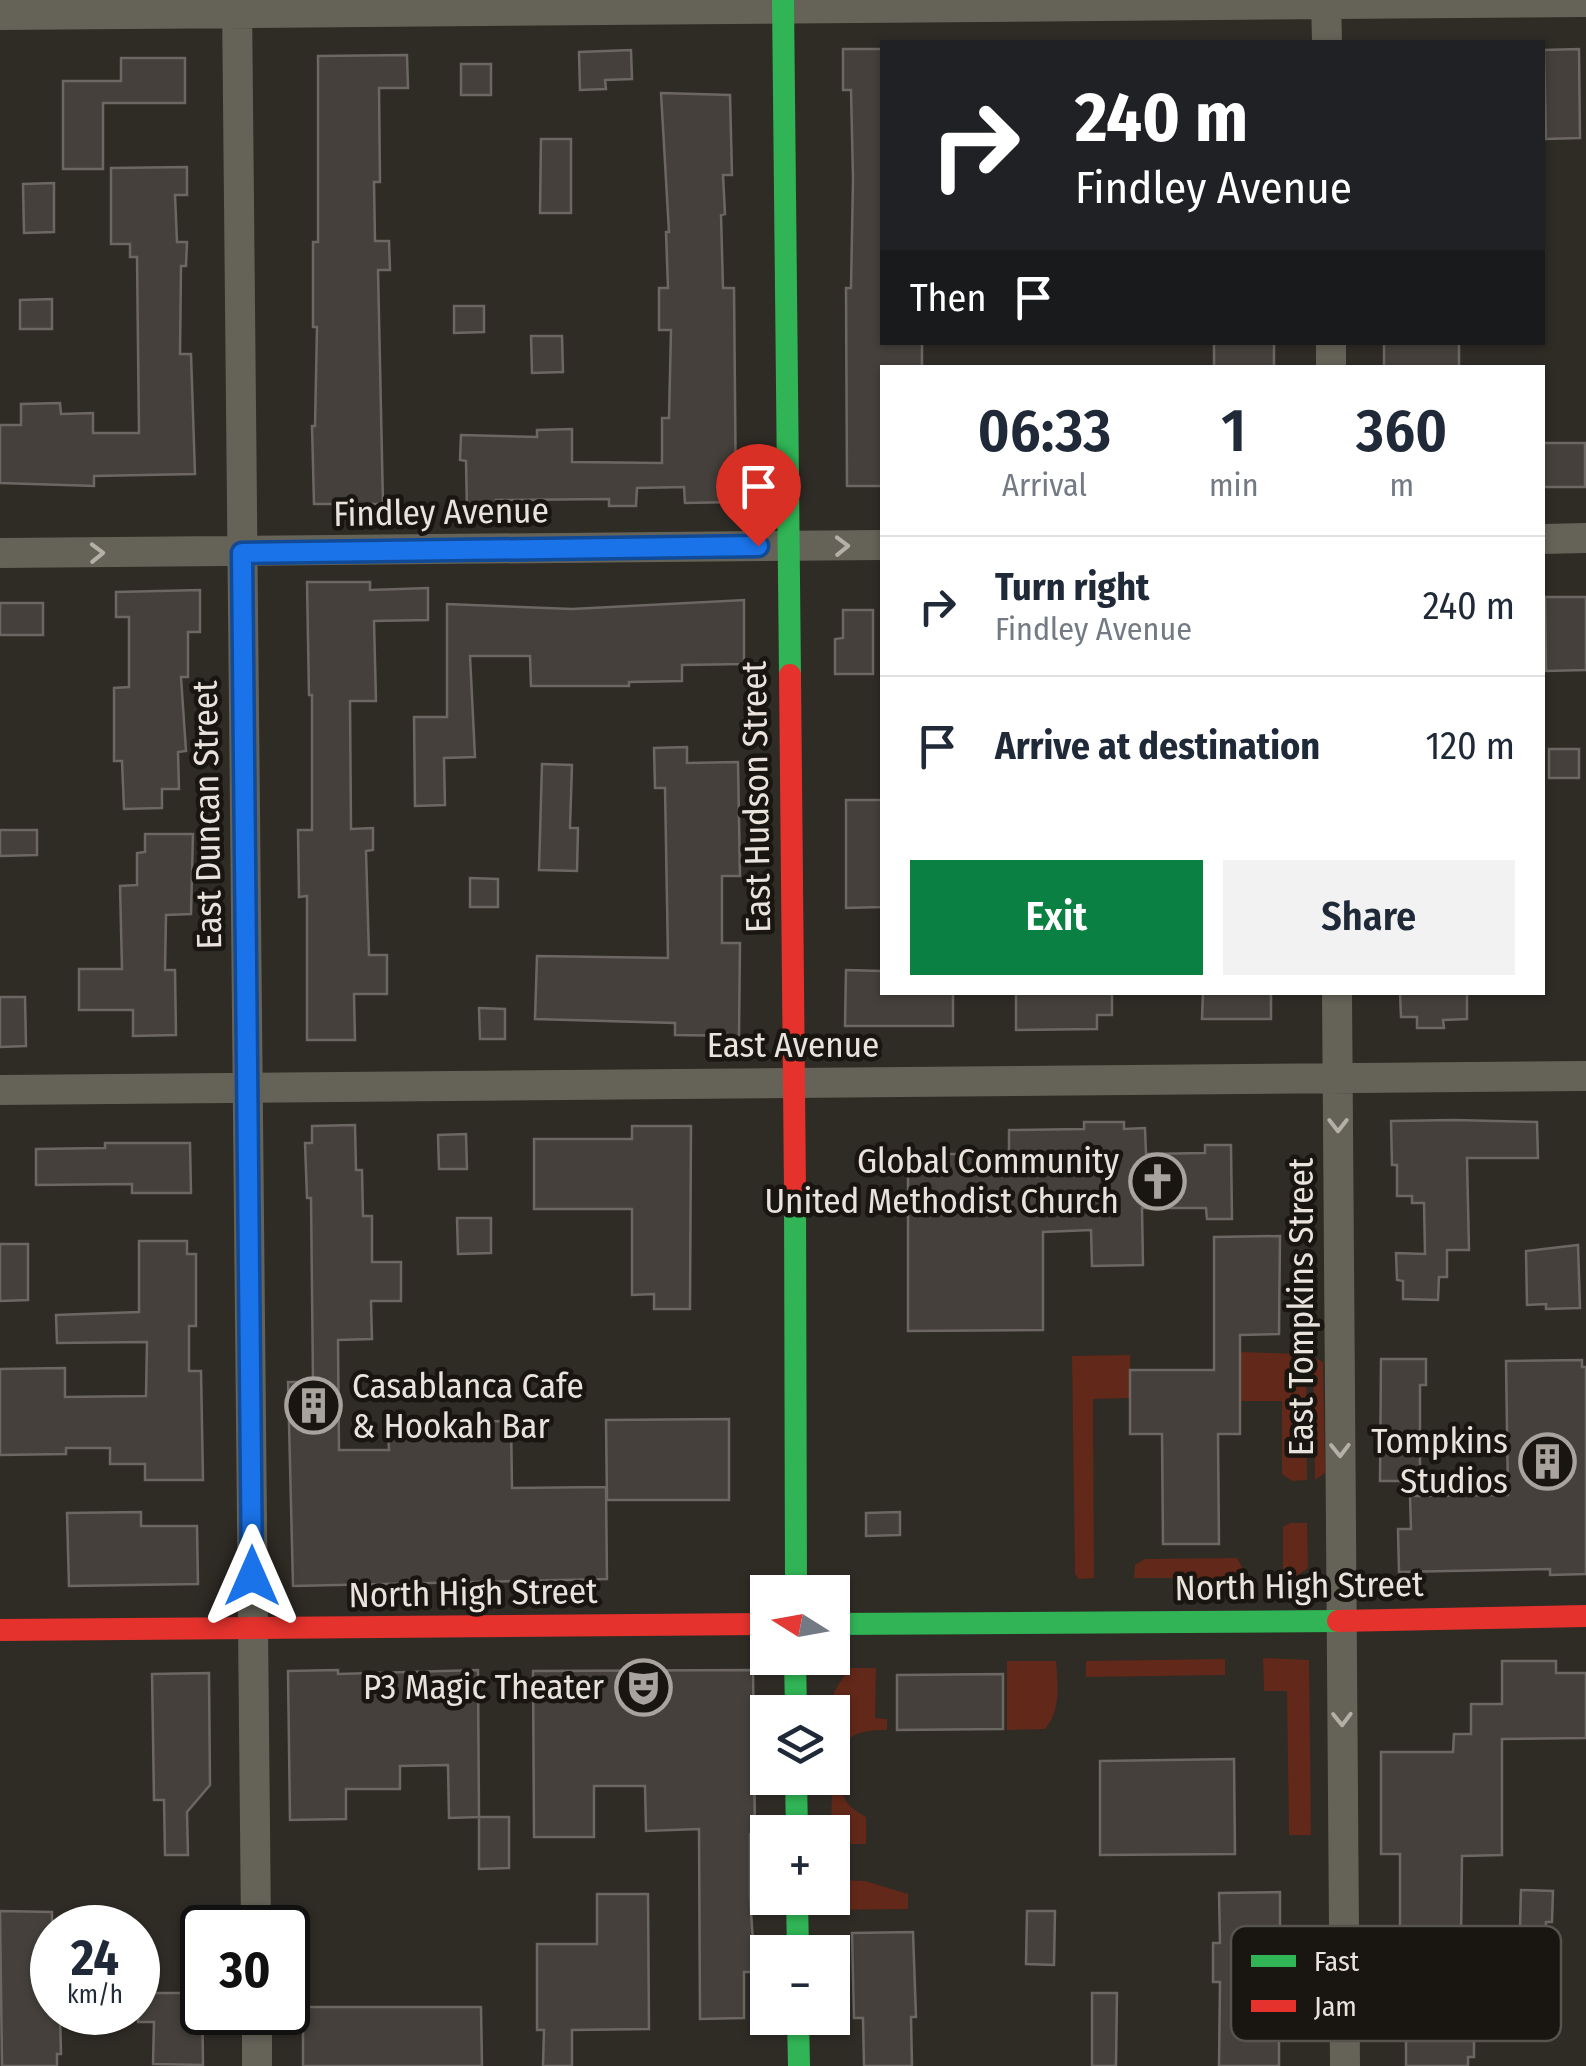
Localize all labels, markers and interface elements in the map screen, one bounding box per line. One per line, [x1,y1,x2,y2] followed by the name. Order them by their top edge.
[1075,76,1248,160] text: 240 m
[910,80,1040,210] icon: right
[1075,161,1352,215] text: Findley Avenue
[1006,270,1061,325] icon: arrive
[910,275,986,321] text: Then
[978,395,1111,467] text: 06:33
[1221,395,1246,467] text: 1
[1356,395,1447,467] text: 360
[716,444,801,547] pin
[731,459,786,514] icon: arrive
[1002,466,1087,504] text: Arrival
[1209,466,1259,504] text: min
[1389,466,1414,504] text: m
[333,489,549,535] street label: Findley Avenue
[836,535,851,557] one-way arrow
[90,542,106,564] one-way arrow
[995,564,1149,610] text: Turn right
[910,579,965,634] icon: right
[1423,583,1515,629] text: 240 m
[995,610,1192,648] text: Findley Avenue
[733,660,779,933] street label: East Hudson Street
[184,680,230,950] street label: East Duncan Street
[910,719,965,774] icon: arrive
[995,723,1320,769] text: Arrive at destination
[1425,723,1515,769] text: 120 m
[910,860,1203,975] button: Exit
[1223,860,1515,975] button: Share
[707,1024,879,1066] street label: East Avenue
[1327,1118,1349,1133] one-way arrow
[764,1140,1119,1222] place label: Global Community United Methodist Church
[1128,1151,1188,1211] church icon: Global Community United Methodist Church
[1280,1157,1322,1456] street label: East Tompkins Street
[352,1365,584,1447] place label: Casablanca Cafe & Hookah Bar
[283,1376,343,1436] building icon: Casablanca Cafe & Hookah Bar
[1371,1420,1508,1502] place label: Tompkins Studios
[1517,1431,1577,1491] building icon: Tompkins Studios
[1329,1442,1351,1458] one-way arrow
[200,1524,304,1628] position arrow
[1174,1563,1425,1609] street label: North High Street
[348,1570,599,1616] street label: North High Street
[750,1575,850,1675] north arrow
[750,1575,850,2035] map controls
[613,1657,673,1717] theatre icon: P3 Magic Theater
[363,1666,604,1708] place label: P3 Magic Theater
[750,1695,850,1795] button: layers
[1331,1712,1353,1727] one-way arrow
[750,1815,850,1915] button: +
[180,1905,310,2035] speed limit sign: 30
[1231,1926,1561,2041] legend
[71,1928,119,1988] text: 24
[750,1935,850,2035] button: −
[1314,1945,1360,1978] text: Fast
[67,1980,123,2010] text: km/h
[1314,1990,1357,2023] text: Jam

